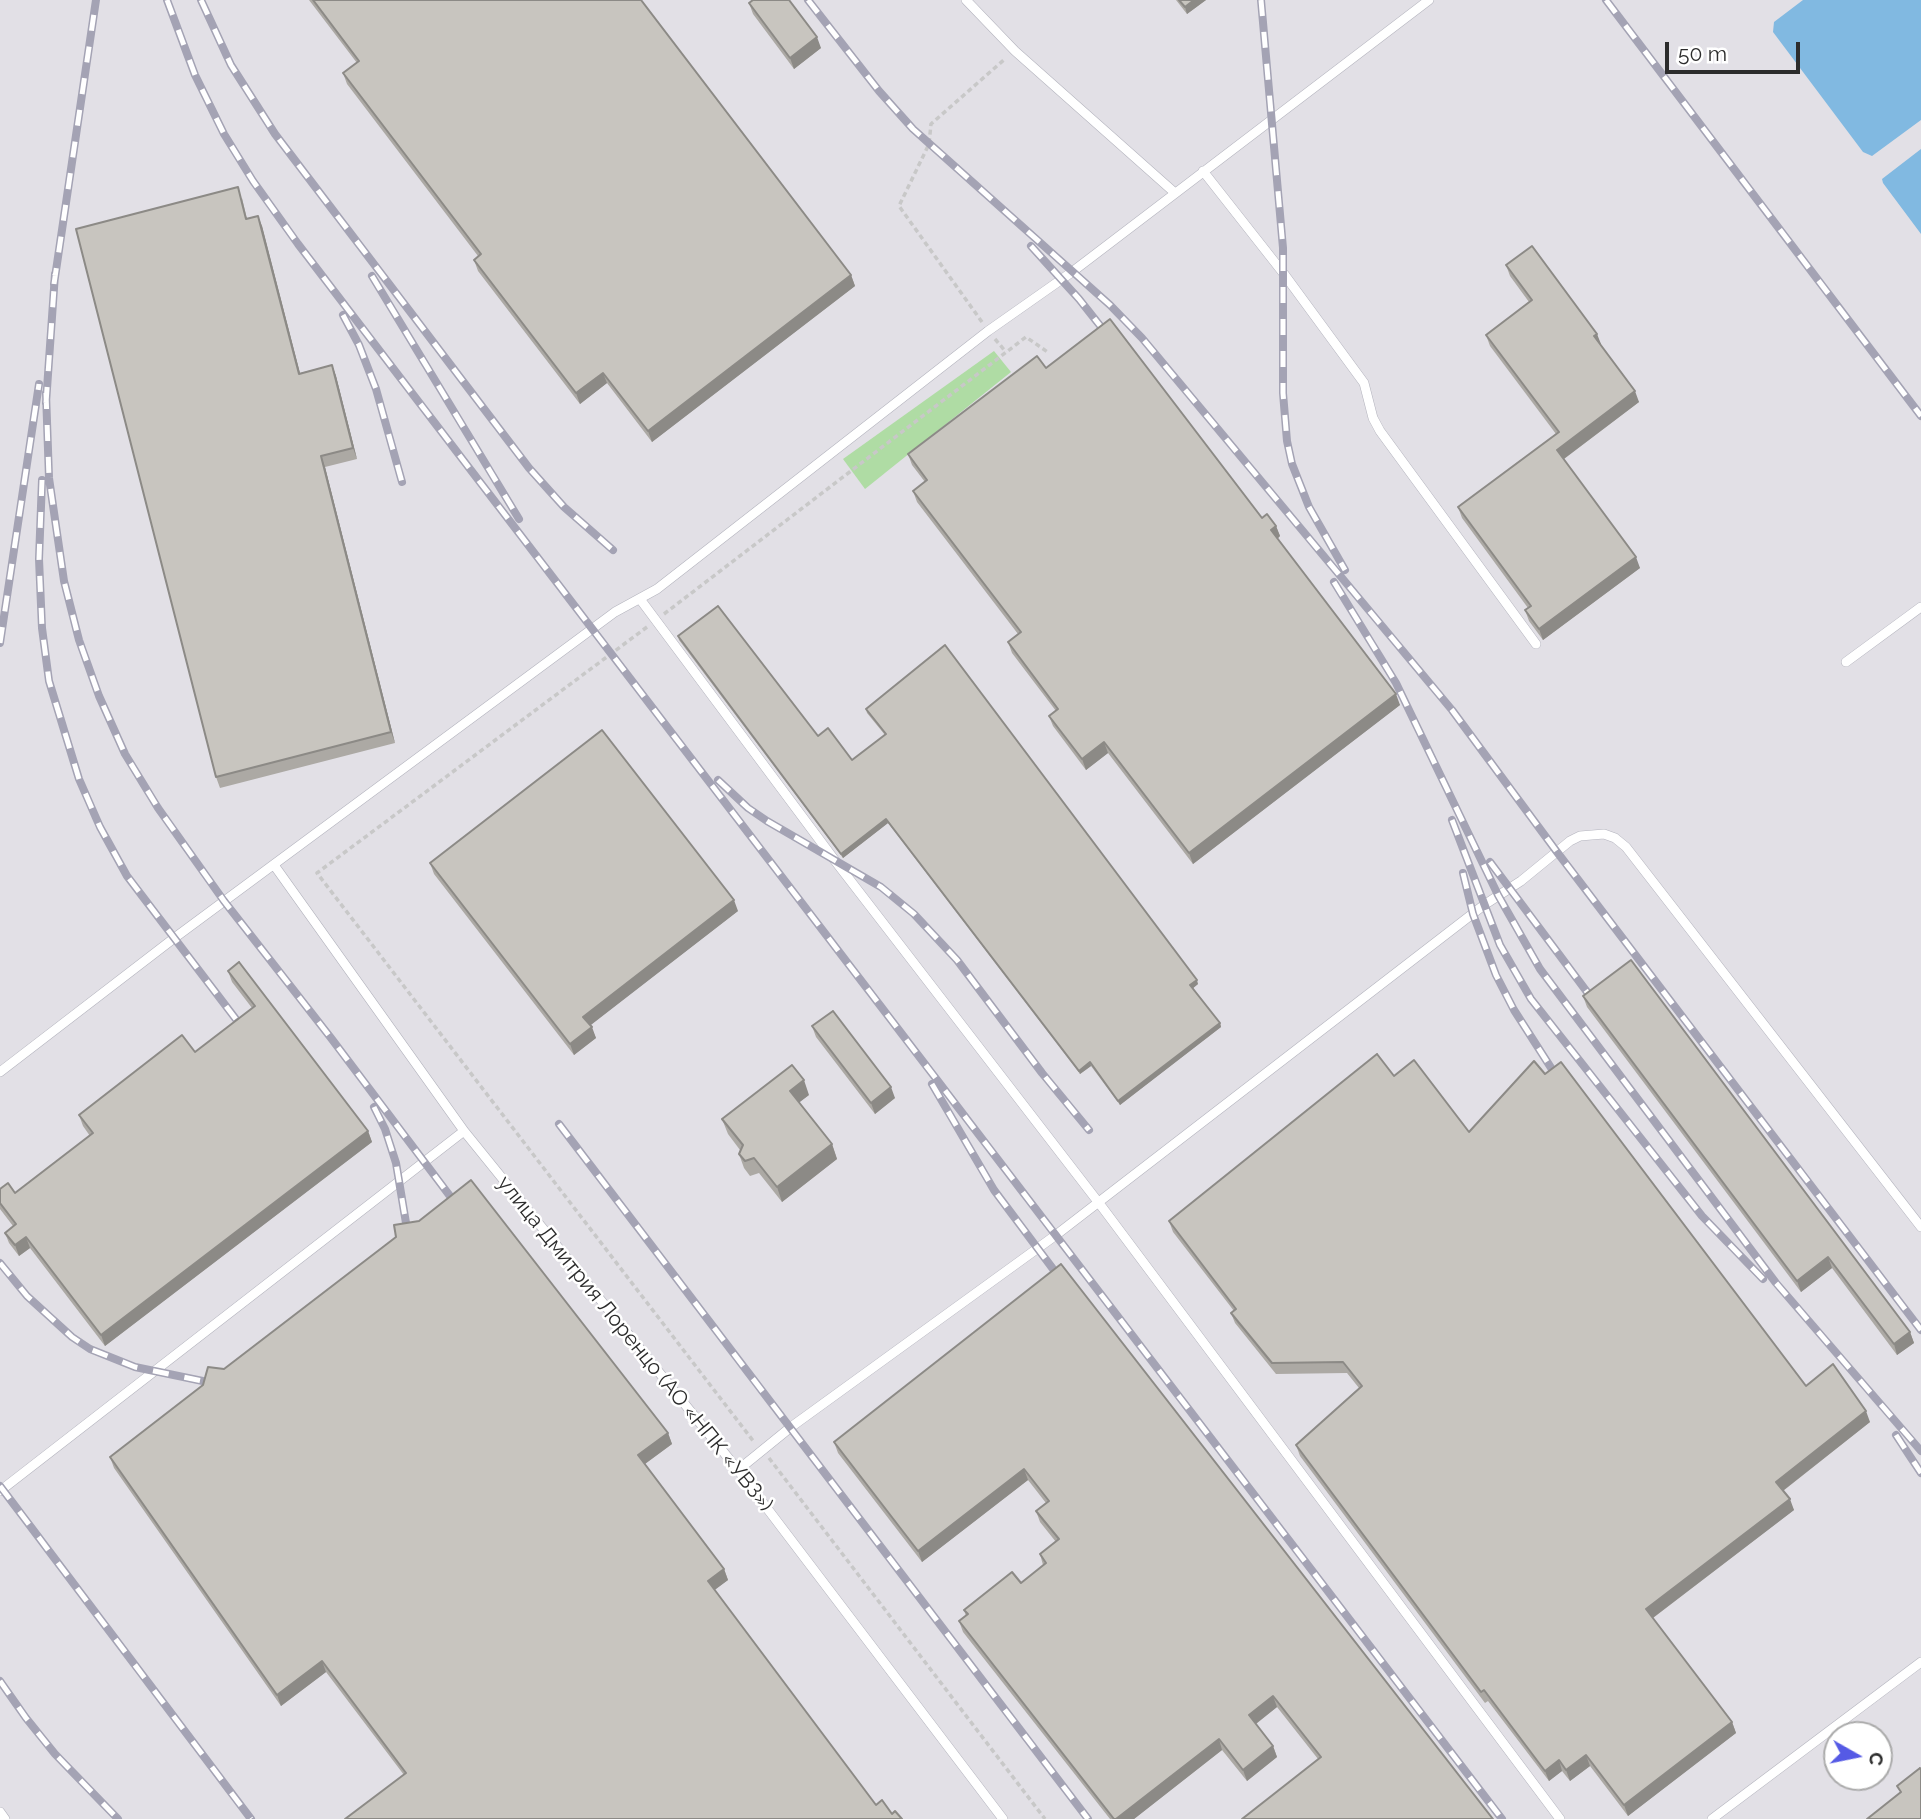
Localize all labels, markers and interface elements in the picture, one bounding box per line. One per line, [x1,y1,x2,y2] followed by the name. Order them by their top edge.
[1669,28,1804,72] scale bar
[1678,41,1727,66] text: 50 m
[492,1171,778,1517] street label: улица Дмитрия Лоренцо (АО «НПК «УВЗ»)
[1823,1721,1893,1791] north arrow
[1865,1751,1889,1767] text: С

